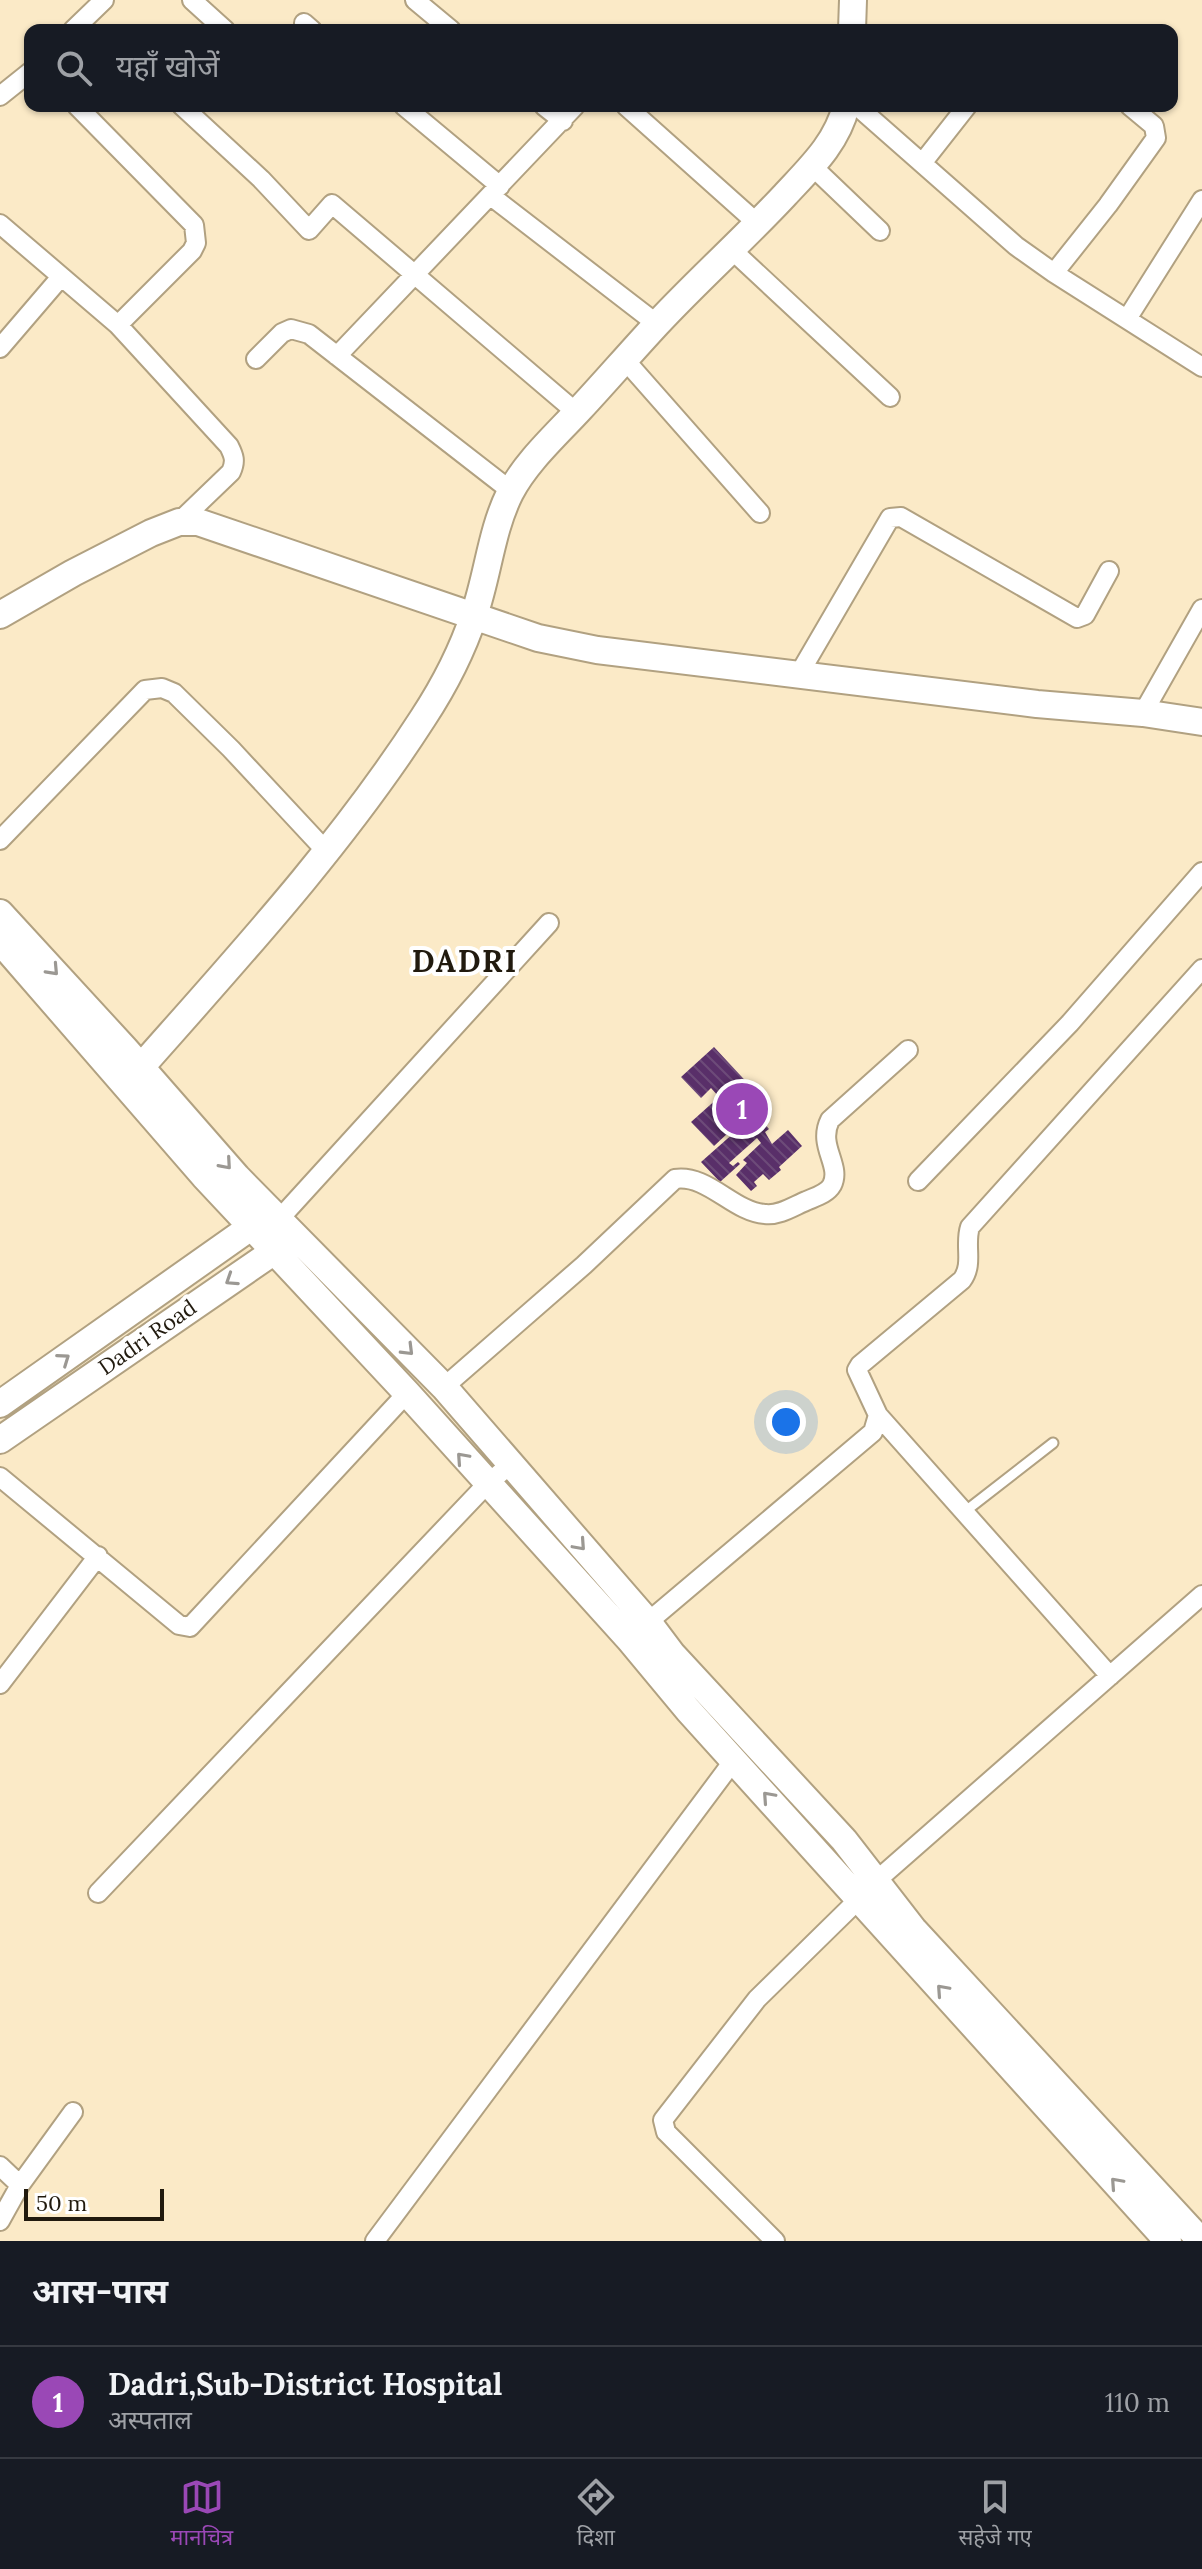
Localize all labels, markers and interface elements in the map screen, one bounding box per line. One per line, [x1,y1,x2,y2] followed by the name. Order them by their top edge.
[24,24,1178,112] search box
[52,46,96,90] icon: search
[116,47,220,85] text: यहाँ खोजें
[412,942,518,980] district label: DADRI
[43,961,58,975] one-way arrow
[716,1079,768,1139] pin: 1
[216,1154,231,1169] one-way arrow
[225,1270,240,1285] one-way arrow
[93,1293,201,1381] street label: Dadri Road
[399,1341,413,1355] one-way arrow
[55,1354,69,1369] one-way arrow
[766,1402,806,1442] your location
[457,1453,472,1467] one-way arrow
[570,1535,585,1550] one-way arrow
[762,1792,777,1806] one-way arrow
[937,1984,952,1999] one-way arrow
[1110,2178,1125,2192] one-way arrow
[24,2185,164,2221] scale bar
[36,2189,87,2217] text: 50 m
[32,2269,168,2312] text: आस-पास
[108,2365,502,2403] text: Dadri,Sub-District Hospital
[53,2386,63,2419] text: 1
[1105,2386,1170,2419] text: 110 m
[108,2403,192,2436] text: अस्पताल
[170,2475,233,2554] tab: मानचित्र
[574,2475,618,2554] tab: दिशा
[958,2475,1032,2554] tab: सहेजे गए

